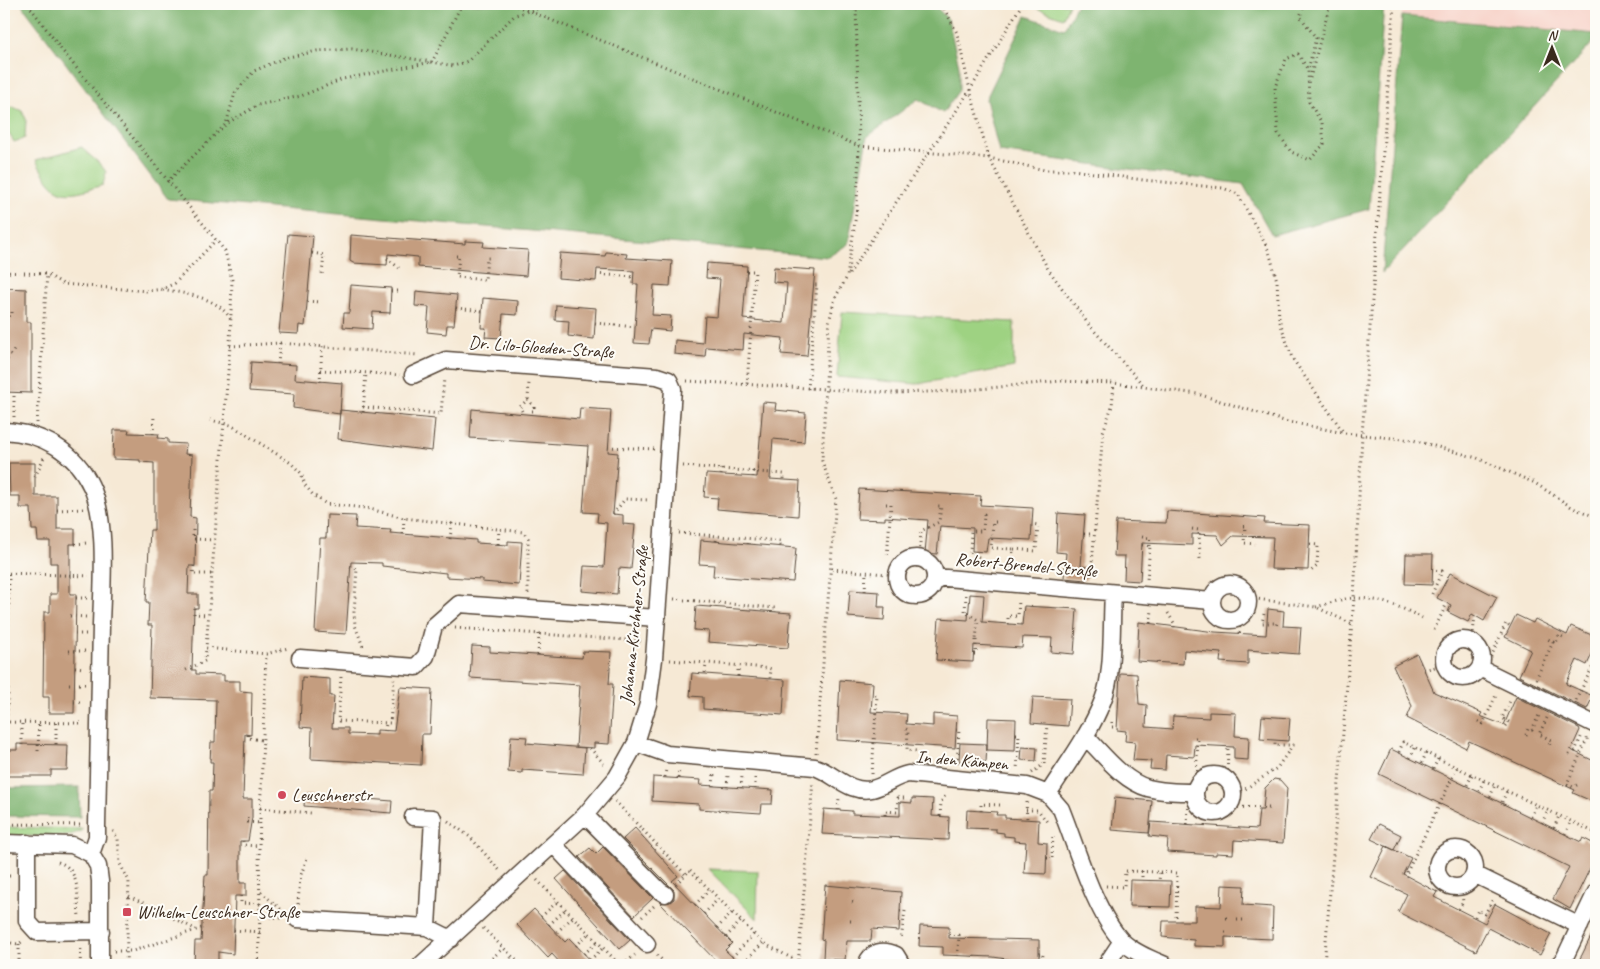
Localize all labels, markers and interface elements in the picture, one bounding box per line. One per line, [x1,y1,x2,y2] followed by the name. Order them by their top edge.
[1528,22,1578,72] north arrow
[1548,27,1559,44] text: N
[468,331,615,363] street label: Dr. Lilo-Gloeden-Straße
[615,544,653,706] street label: Johanna-Kirchner-Straße
[954,548,1099,582] street label: Robert-Brendel-Straße
[915,745,1010,775] street label: In den Kämpen
[292,784,373,806] place label: Leuschnerstr
[276,789,288,801] marker: Leuschnerstr
[137,901,301,923] place label: Wilhelm-Leuschner-Straße
[121,906,133,918] marker: Wilhelm-Leuschner-Straße

